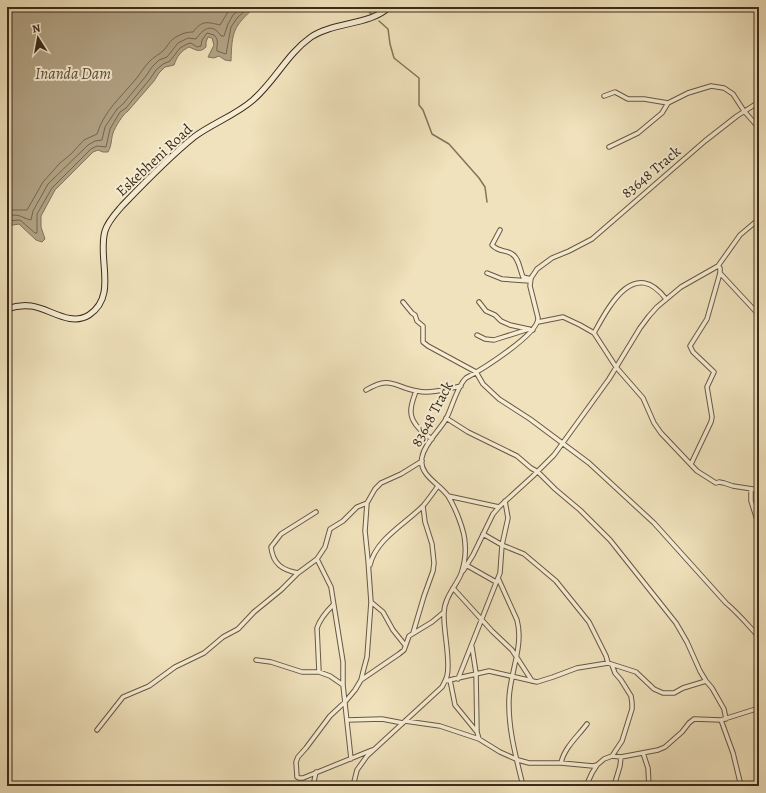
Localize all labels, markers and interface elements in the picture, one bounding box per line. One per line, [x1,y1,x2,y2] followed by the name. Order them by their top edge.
[18,18,58,58] north arrow
[31,21,42,37] text: N
[35,63,111,85] water label: Inanda Dam
[111,119,197,201] street label: Eskebheni Road
[617,141,685,203] street label: 83648 Track
[406,377,458,450] street label: 83648 Track

